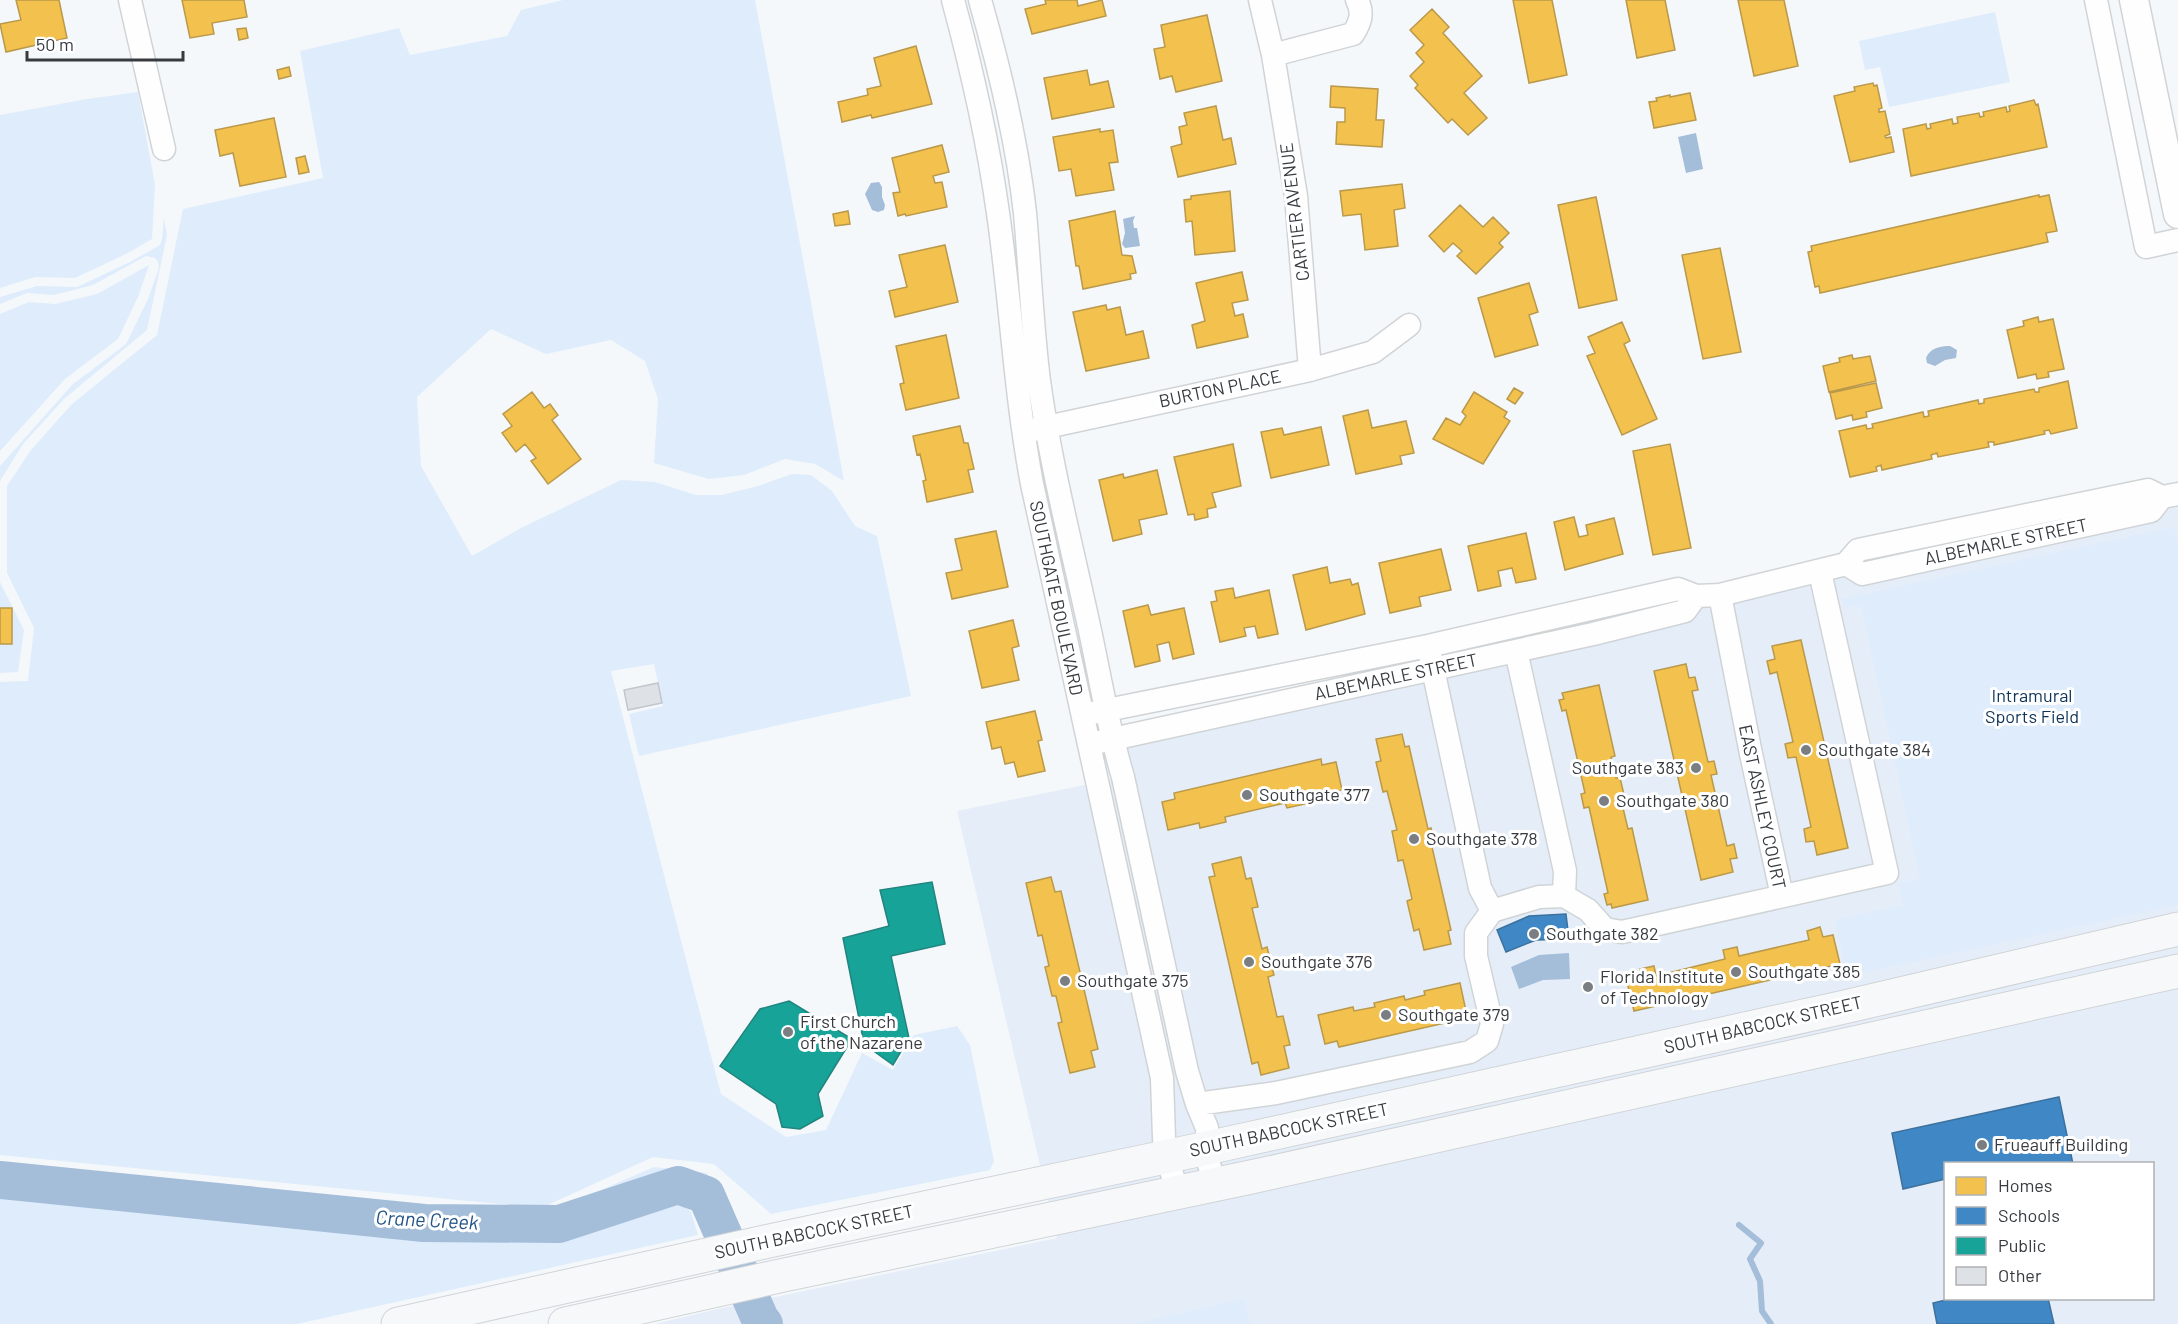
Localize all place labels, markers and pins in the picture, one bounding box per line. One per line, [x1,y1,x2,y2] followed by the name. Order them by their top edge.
[1818,738,1931,760] place label: Southgate 384
[1799,743,1813,757] marker: Southgate 384
[1572,756,1684,778] place label: Southgate 383
[1689,761,1703,775] marker: Southgate 383
[1259,783,1370,805] place label: Southgate 377
[1240,788,1254,802] marker: Southgate 377
[1616,789,1729,811] place label: Southgate 380
[1597,794,1611,808] marker: Southgate 380
[1426,827,1538,849] place label: Southgate 378
[1407,832,1421,846] marker: Southgate 378
[1546,922,1659,944] place label: Southgate 382
[1527,927,1541,941] marker: Southgate 382
[1261,950,1373,972] place label: Southgate 376
[1242,955,1256,969] marker: Southgate 376
[1748,960,1860,982] place label: Southgate 385
[1600,965,1724,1008] place label: Florida Institute of Technology
[1729,965,1743,979] marker: Southgate 385
[1077,969,1189,991] place label: Southgate 375
[1058,974,1072,988] marker: Southgate 375
[1581,980,1595,994] marker: Florida Institute of Technology
[1398,1003,1510,1025] place label: Southgate 379
[1379,1008,1393,1022] marker: Southgate 379
[800,1010,923,1053] place label: First Church of the Nazarene
[781,1025,795,1039] marker: First Church of the Nazarene
[1994,1133,2128,1155] place label: Frueauff Building
[1975,1138,1989,1152] marker: Frueauff Building

